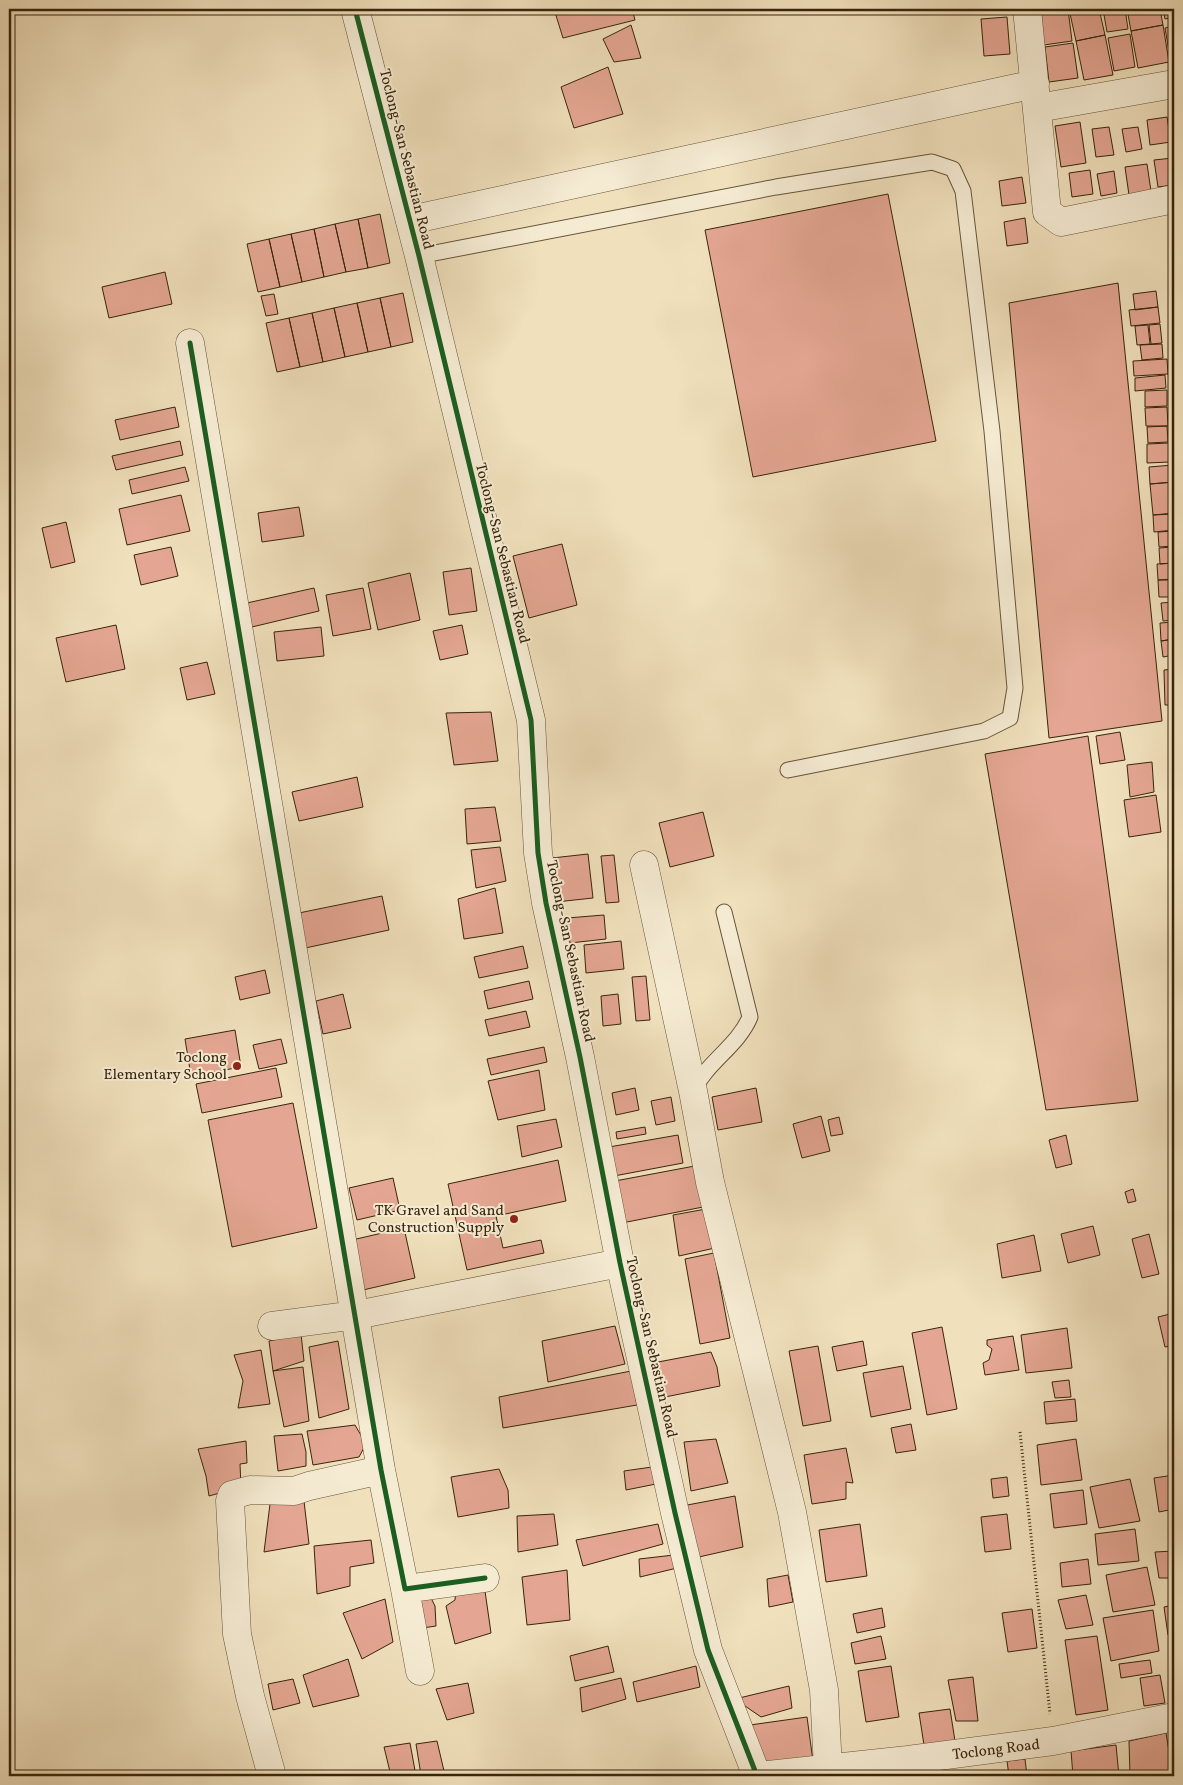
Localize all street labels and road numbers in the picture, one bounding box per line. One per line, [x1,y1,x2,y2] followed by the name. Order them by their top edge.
[373,67,438,252] street label: Toclong-San Sebastian Road
[469,461,534,646] street label: Toclong-San Sebastian Road
[540,858,599,1044] street label: Toclong-San Sebastian Road
[619,1255,682,1440] street label: Toclong-San Sebastian Road
[951,1735,1041,1766] street label: Toclong Road

